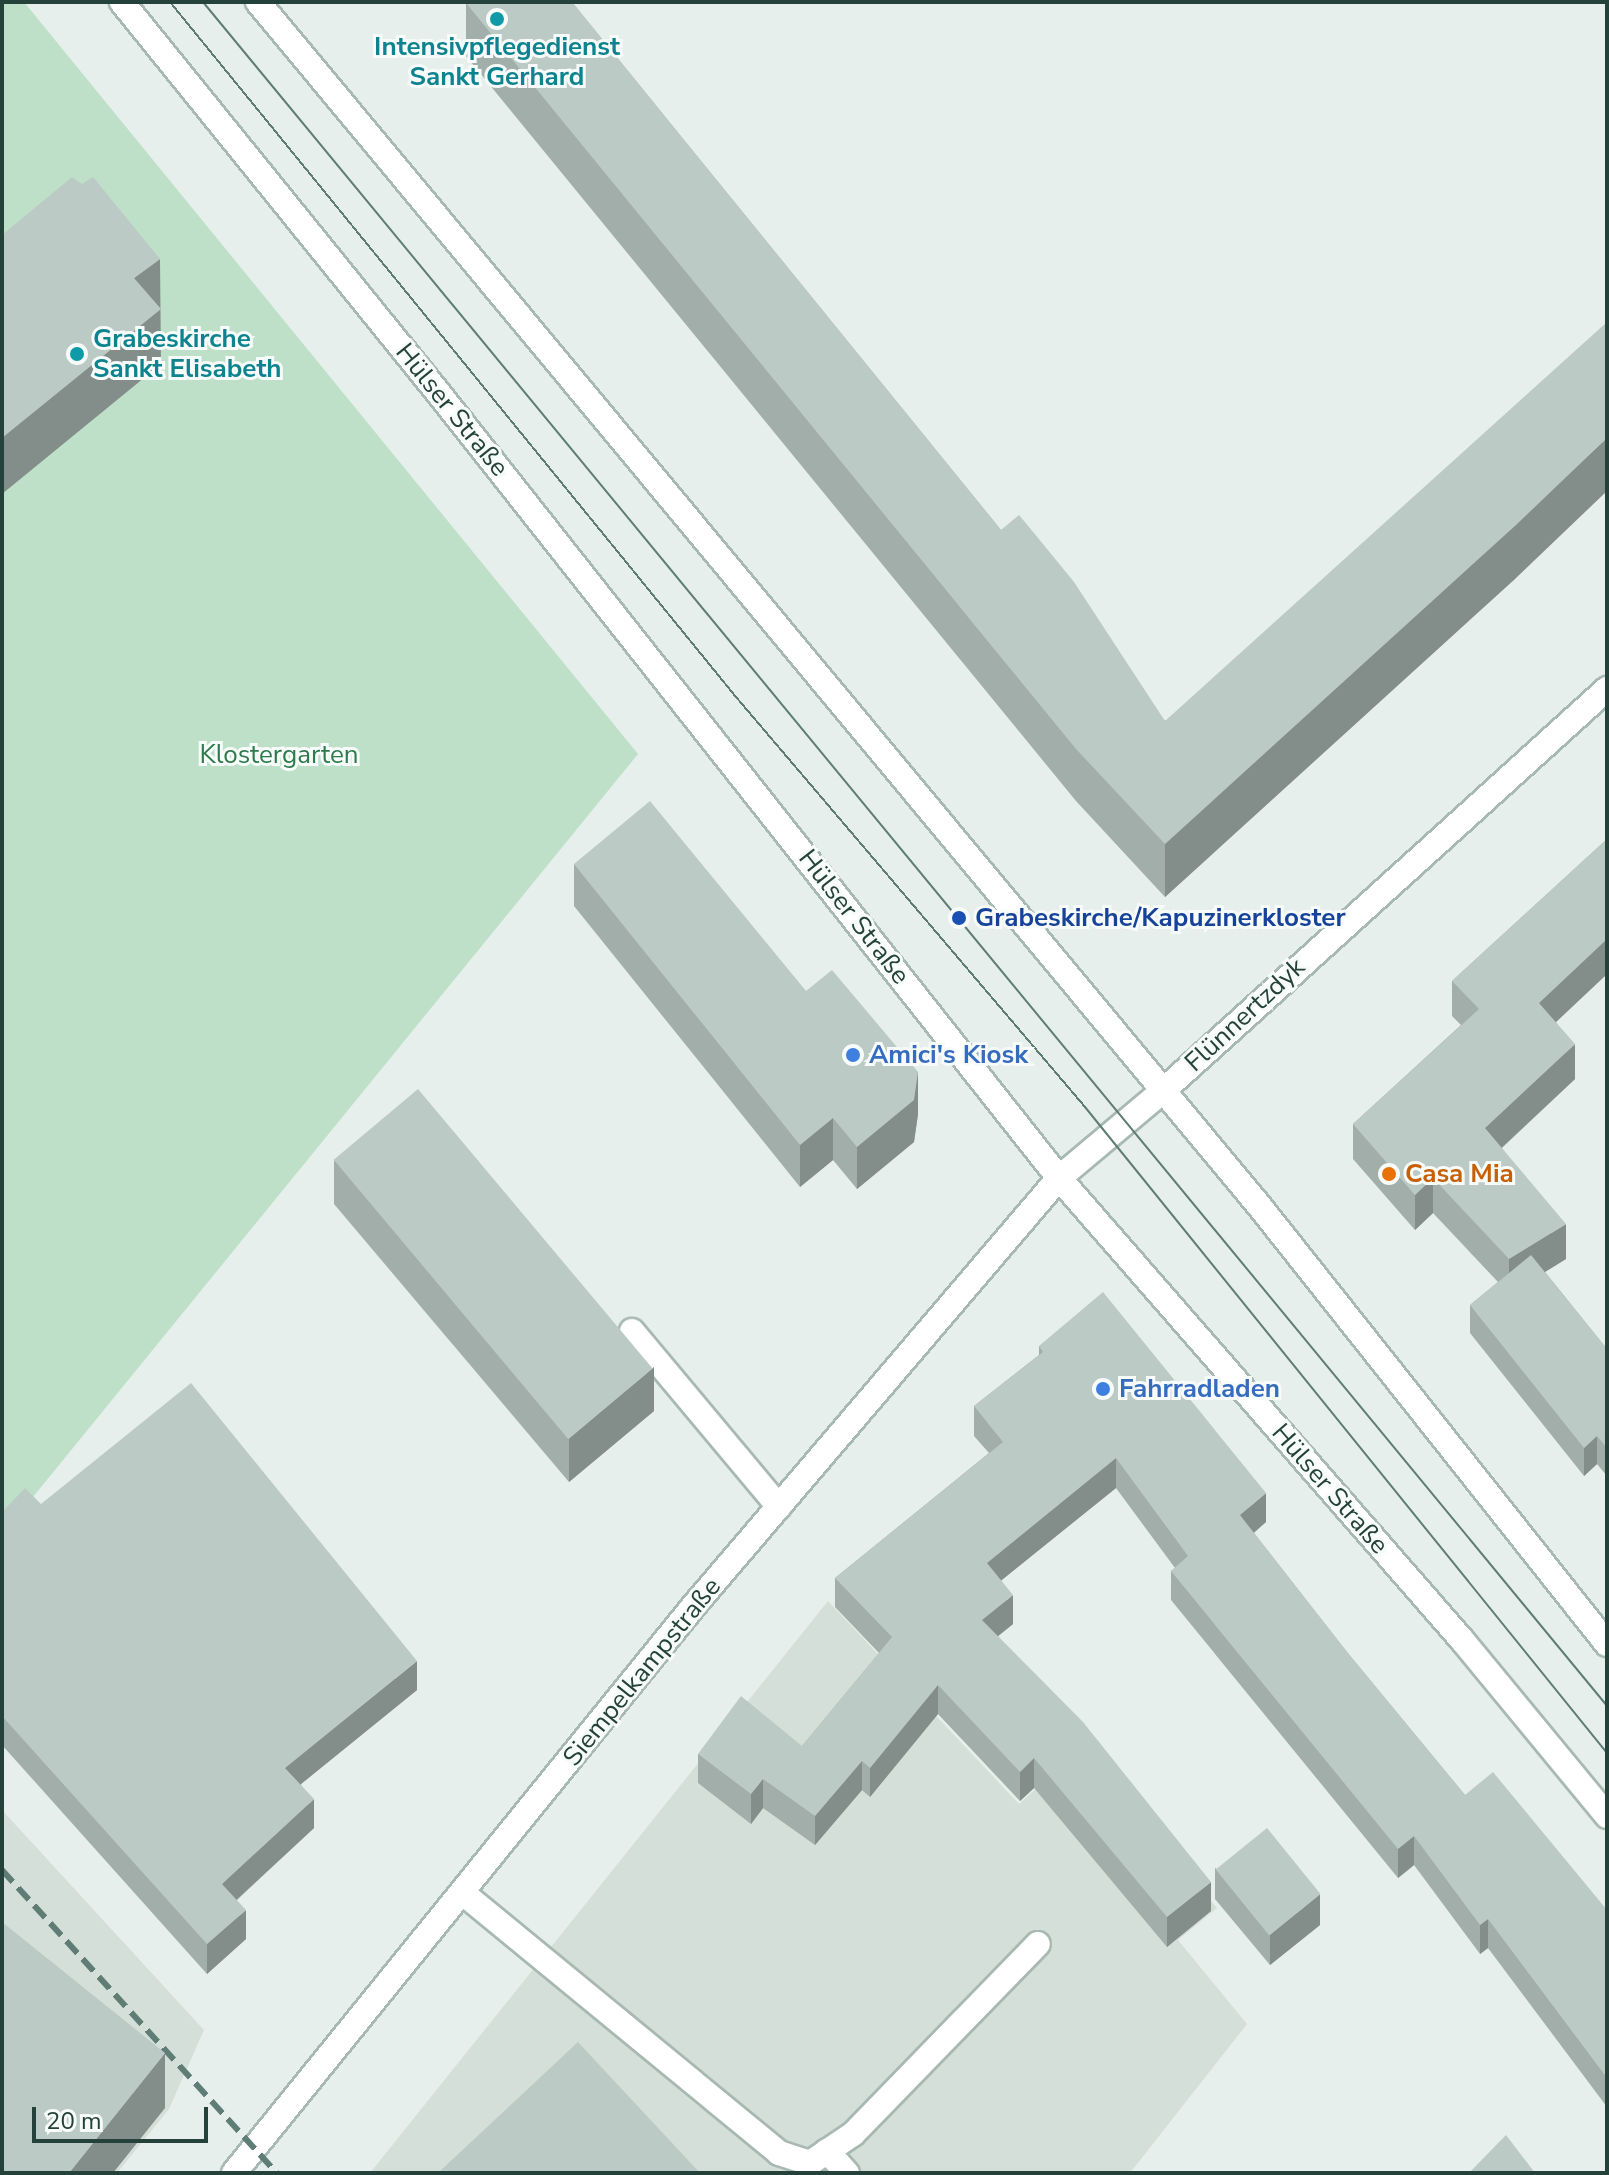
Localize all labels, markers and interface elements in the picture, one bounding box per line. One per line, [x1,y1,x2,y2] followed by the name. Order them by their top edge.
[488,10,506,28] marker: Intensivpflegedienst Sankt Gerhard
[374,31,620,92] place label: Intensivpflegedienst Sankt Gerhard
[93,323,282,384] place label: Grabeskirche Sankt Elisabeth
[389,337,515,483] street label: Hülser Straße
[68,345,86,363] marker: Grabeskirche Sankt Elisabeth
[199,739,359,771] park label: Klostergarten
[792,844,916,990] street label: Hülser Straße
[975,902,1346,934] place label: Grabeskirche/Kapuzinerkloster
[950,909,968,927] marker: Grabeskirche/Kapuzinerkloster
[1179,952,1311,1078] street label: Flünnertzdyk
[869,1039,1028,1071] place label: Amici's Kiosk
[844,1046,862,1064] marker: Amici's Kiosk
[1405,1158,1514,1190] place label: Casa Mia
[1380,1165,1398,1183] marker: Casa Mia
[1119,1373,1280,1405] place label: Fahrradladen
[1094,1380,1112,1398] marker: Fahrradladen
[1265,1418,1395,1560] street label: Hülser Straße
[557,1572,727,1772] street label: Siempelkampstraße
[36,2091,212,2141] scale bar
[46,2105,102,2137] text: 20 m

